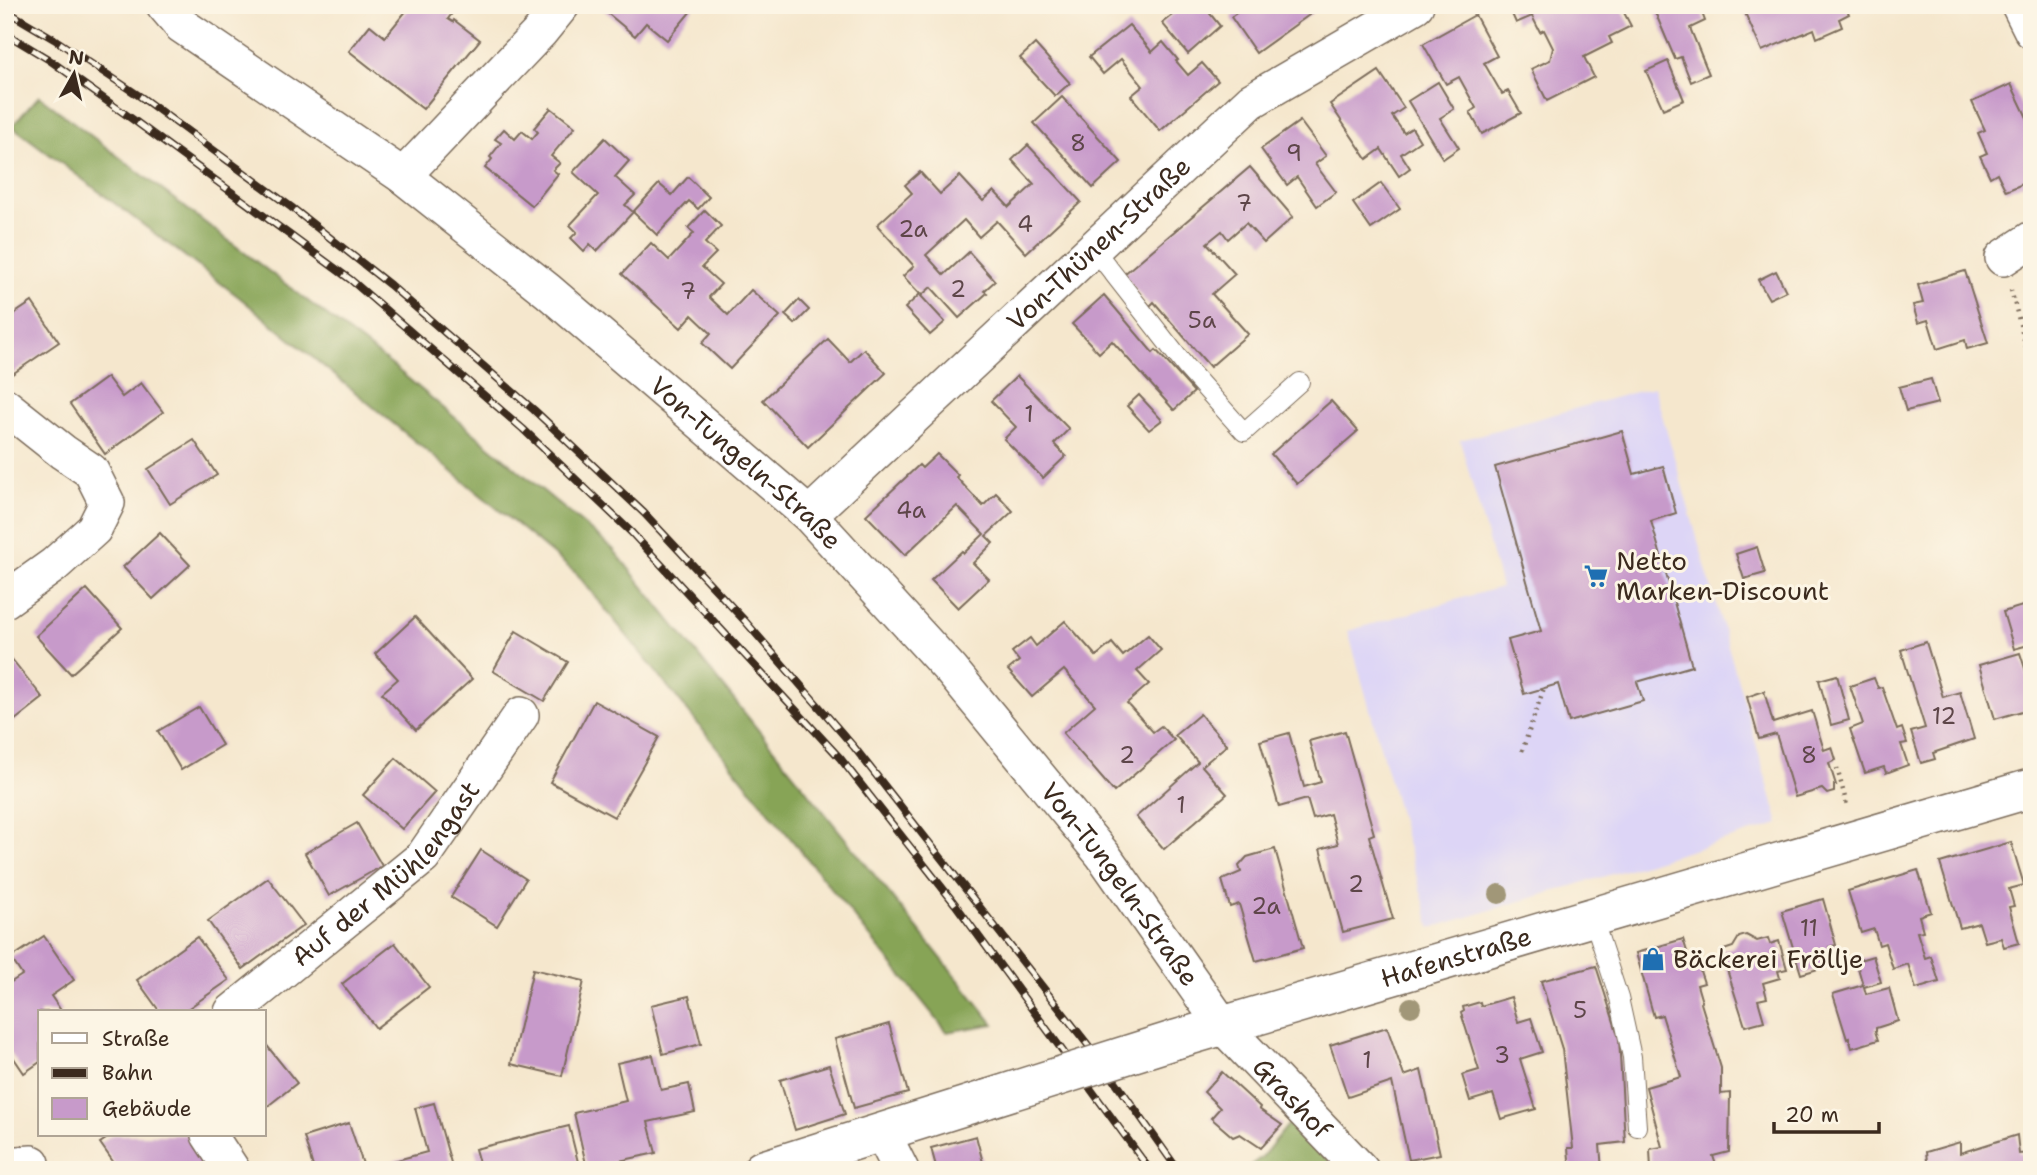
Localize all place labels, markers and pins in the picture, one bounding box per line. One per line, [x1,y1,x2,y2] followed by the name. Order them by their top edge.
[1616,543,1829,608] place label: Netto Marken-Discount
[1582,562,1610,590] supermarket icon: Netto Marken-Discount
[1673,941,1864,976] place label: Bäckerei Fröllje
[1639,945,1667,973] shop icon: Bäckerei Fröllje

